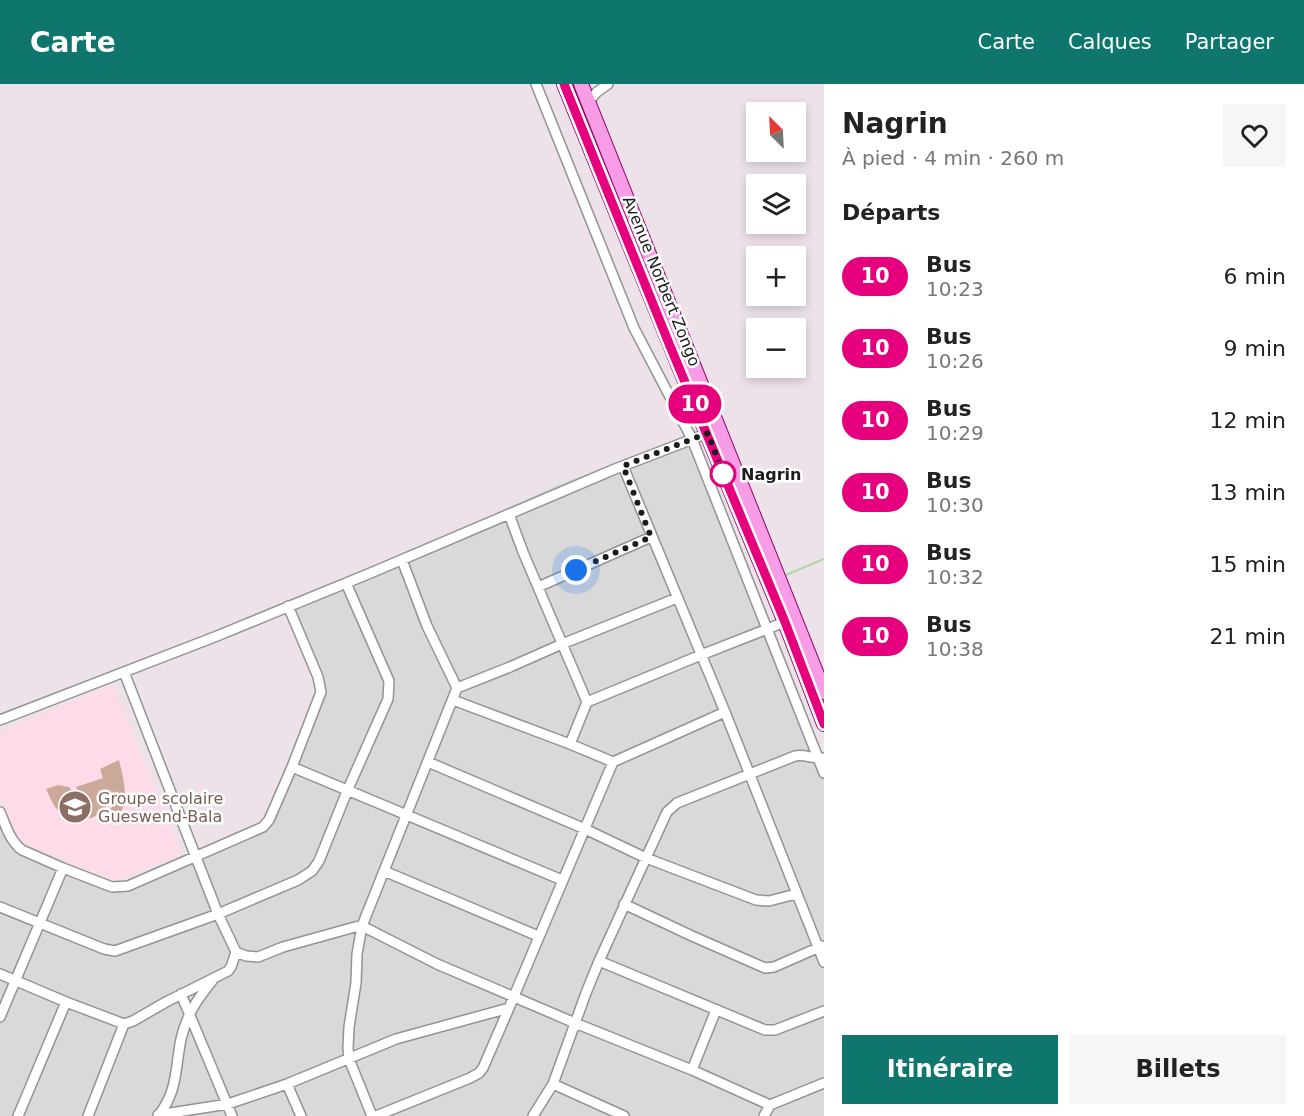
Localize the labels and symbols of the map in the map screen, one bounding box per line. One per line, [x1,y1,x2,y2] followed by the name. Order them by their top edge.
[746,102,806,162] north arrow
[619,193,704,369] street label: Avenue Norbert Zongo
[668,384,722,424] line badge: 10
[710,461,736,487] marker: Nagrin
[741,465,801,484] place label: Nagrin
[561,555,591,585] your location
[57,789,93,825] school or university icon: Groupe scolaire Gueswend-Bala
[98,789,223,826] place label: Groupe scolaire Gueswend-Bala

